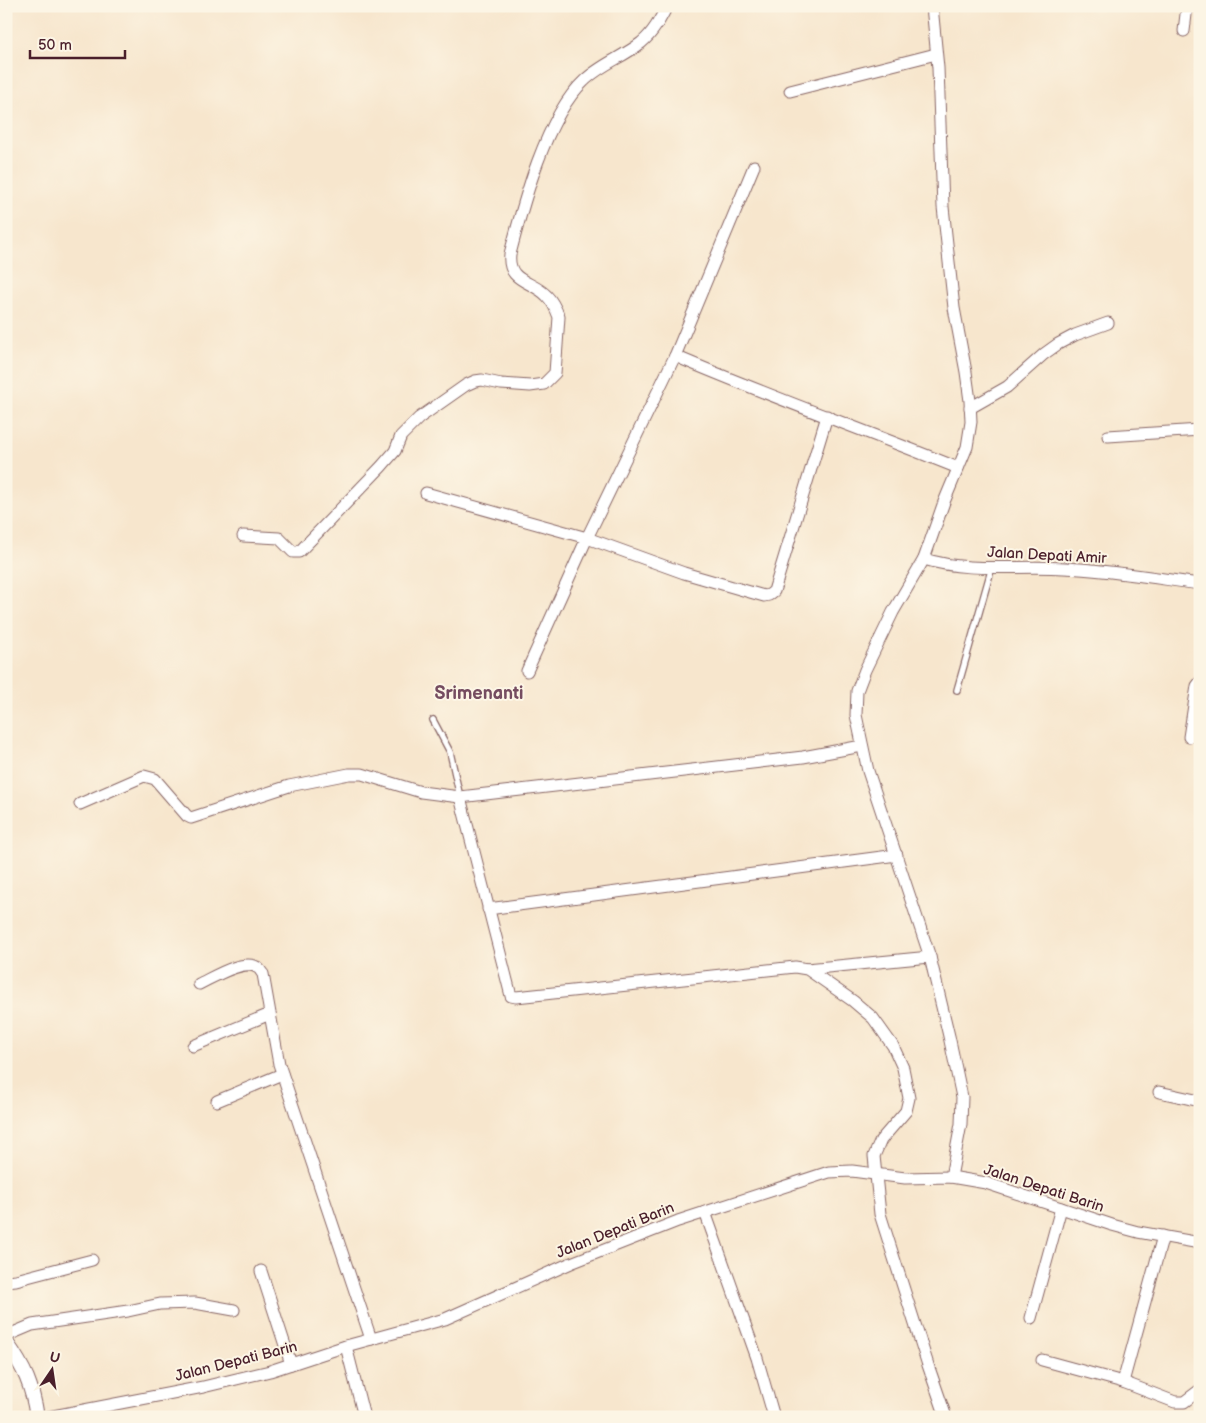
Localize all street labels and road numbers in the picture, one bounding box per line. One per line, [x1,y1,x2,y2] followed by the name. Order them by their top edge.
[987,543,1108,568] street label: Jalan Depati Amir
[981,1160,1106,1217] street label: Jalan Depati Barin
[553,1198,677,1263] street label: Jalan Depati Barin
[173,1337,299,1386] street label: Jalan Depati Barin

